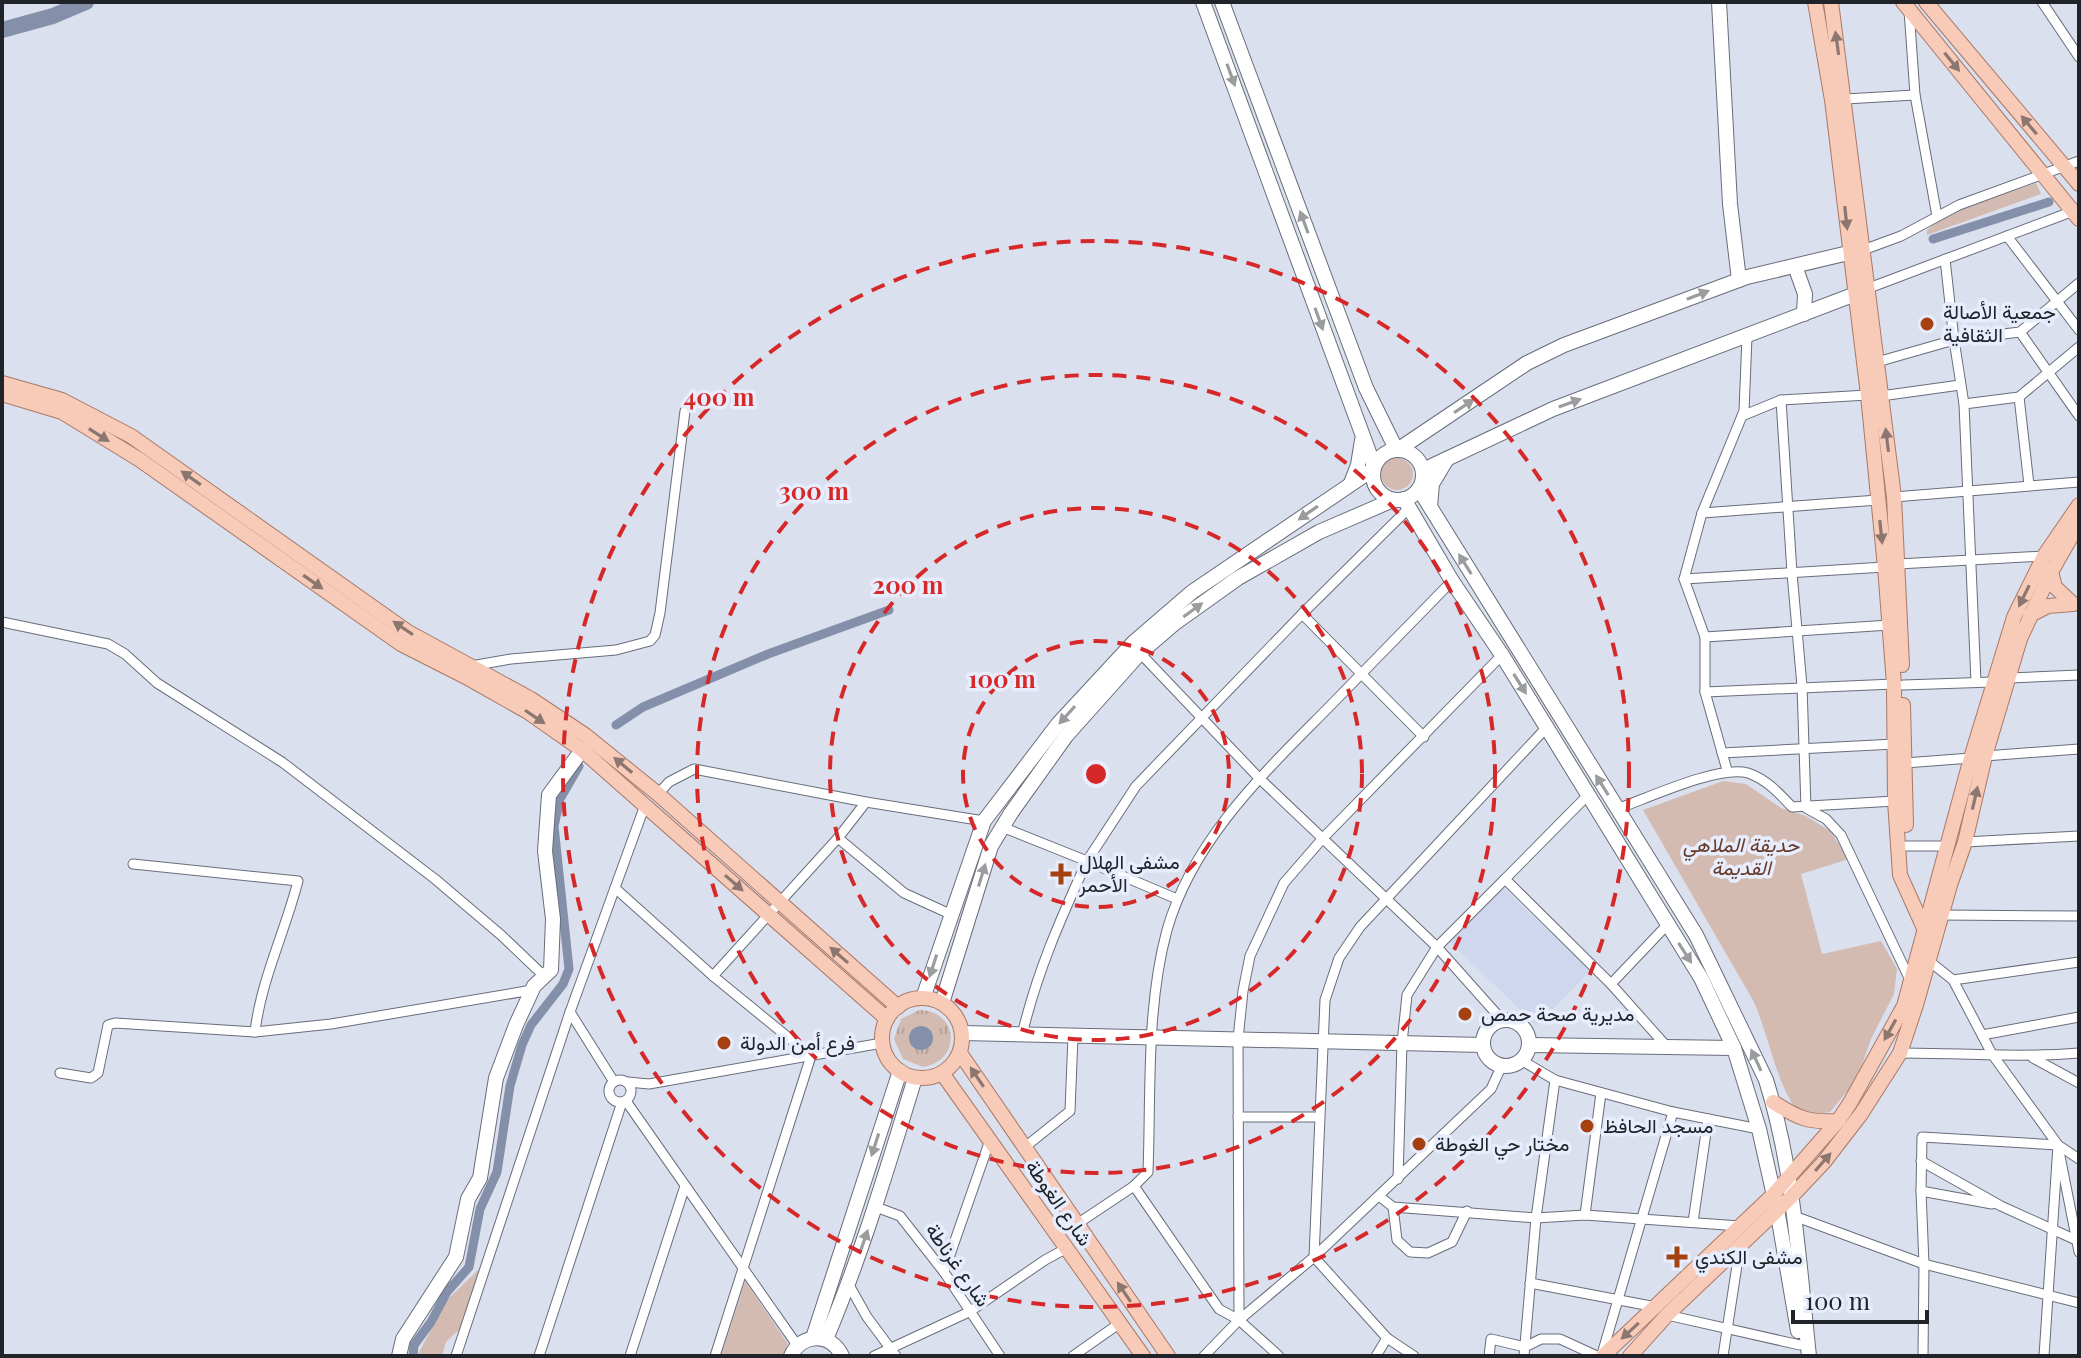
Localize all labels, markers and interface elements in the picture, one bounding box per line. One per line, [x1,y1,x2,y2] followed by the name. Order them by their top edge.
[1830,30,1843,55] one-way arrow
[1943,52,1960,72] one-way arrow
[1225,63,1237,87] one-way arrow
[2021,115,2038,135] one-way arrow
[1839,206,1852,231] one-way arrow
[1297,210,1310,234] one-way arrow
[1686,288,1710,301] one-way arrow
[1943,297,2056,347] place label: جمعية الأصالة الثقافية
[1314,307,1326,331] one-way arrow
[1918,315,1936,333] marker: جمعية الأصالة الثقافية
[684,380,755,412] text: 400 m
[1558,396,1582,408] one-way arrow
[1453,399,1475,414] one-way arrow
[1880,427,1893,452] one-way arrow
[88,428,110,442] one-way arrow
[180,470,201,486] one-way arrow
[779,474,849,506] text: 300 m
[1297,505,1318,520] one-way arrow
[1875,520,1888,545] one-way arrow
[1459,553,1473,575] one-way arrow
[873,568,944,600] text: 200 m
[302,574,323,589] one-way arrow
[2018,584,2031,607] one-way arrow
[1183,602,1204,618] one-way arrow
[392,621,413,636] one-way arrow
[968,662,1036,694] text: 100 m
[1513,673,1527,695] one-way arrow
[1058,706,1076,725] one-way arrow
[524,710,545,725] one-way arrow
[613,757,633,774] one-way arrow
[1082,760,1110,788] centre of rings
[1595,774,1609,796] one-way arrow
[1969,785,1982,810] one-way arrow
[1683,830,1800,880] park label: حديقة الملاهي القديمة
[1078,847,1180,898] place label: مشفى الهلال الأحمر
[976,863,989,887] one-way arrow
[1050,863,1072,885] marker: مشفى الهلال الأحمر
[724,874,744,891] one-way arrow
[1678,942,1692,964] one-way arrow
[830,947,850,964] one-way arrow
[927,955,939,979] one-way arrow
[1481,999,1635,1027] place label: مديرية صحة حمص
[1456,1005,1474,1023] marker: مديرية صحة حمص
[1883,1019,1897,1042] one-way arrow
[740,1028,855,1057] place label: فرع أمن الدولة
[715,1034,733,1052] marker: فرع أمن الدولة
[1749,1048,1763,1072] one-way arrow
[970,1067,985,1088] one-way arrow
[1603,1111,1713,1138] place label: مسجد الحافظ
[1578,1117,1596,1135] marker: مسجد الحافظ
[1435,1129,1570,1161] place label: مختار حي الغوطة
[869,1134,881,1158] one-way arrow
[1410,1135,1428,1153] marker: مختار حي الغوطة
[1814,1152,1831,1172] one-way arrow
[1019,1154,1100,1252] street label: شارع الغوطة
[919,1217,998,1312] street label: شارع غرناطة
[859,1228,871,1252] one-way arrow
[1695,1242,1803,1274] place label: مشفى الكندي
[1666,1246,1688,1268] marker: مشفى الكندي
[1793,1274,1927,1324] scale bar
[1117,1281,1132,1302] one-way arrow
[1805,1284,1870,1316] text: 100 m
[1621,1321,1640,1339] one-way arrow

